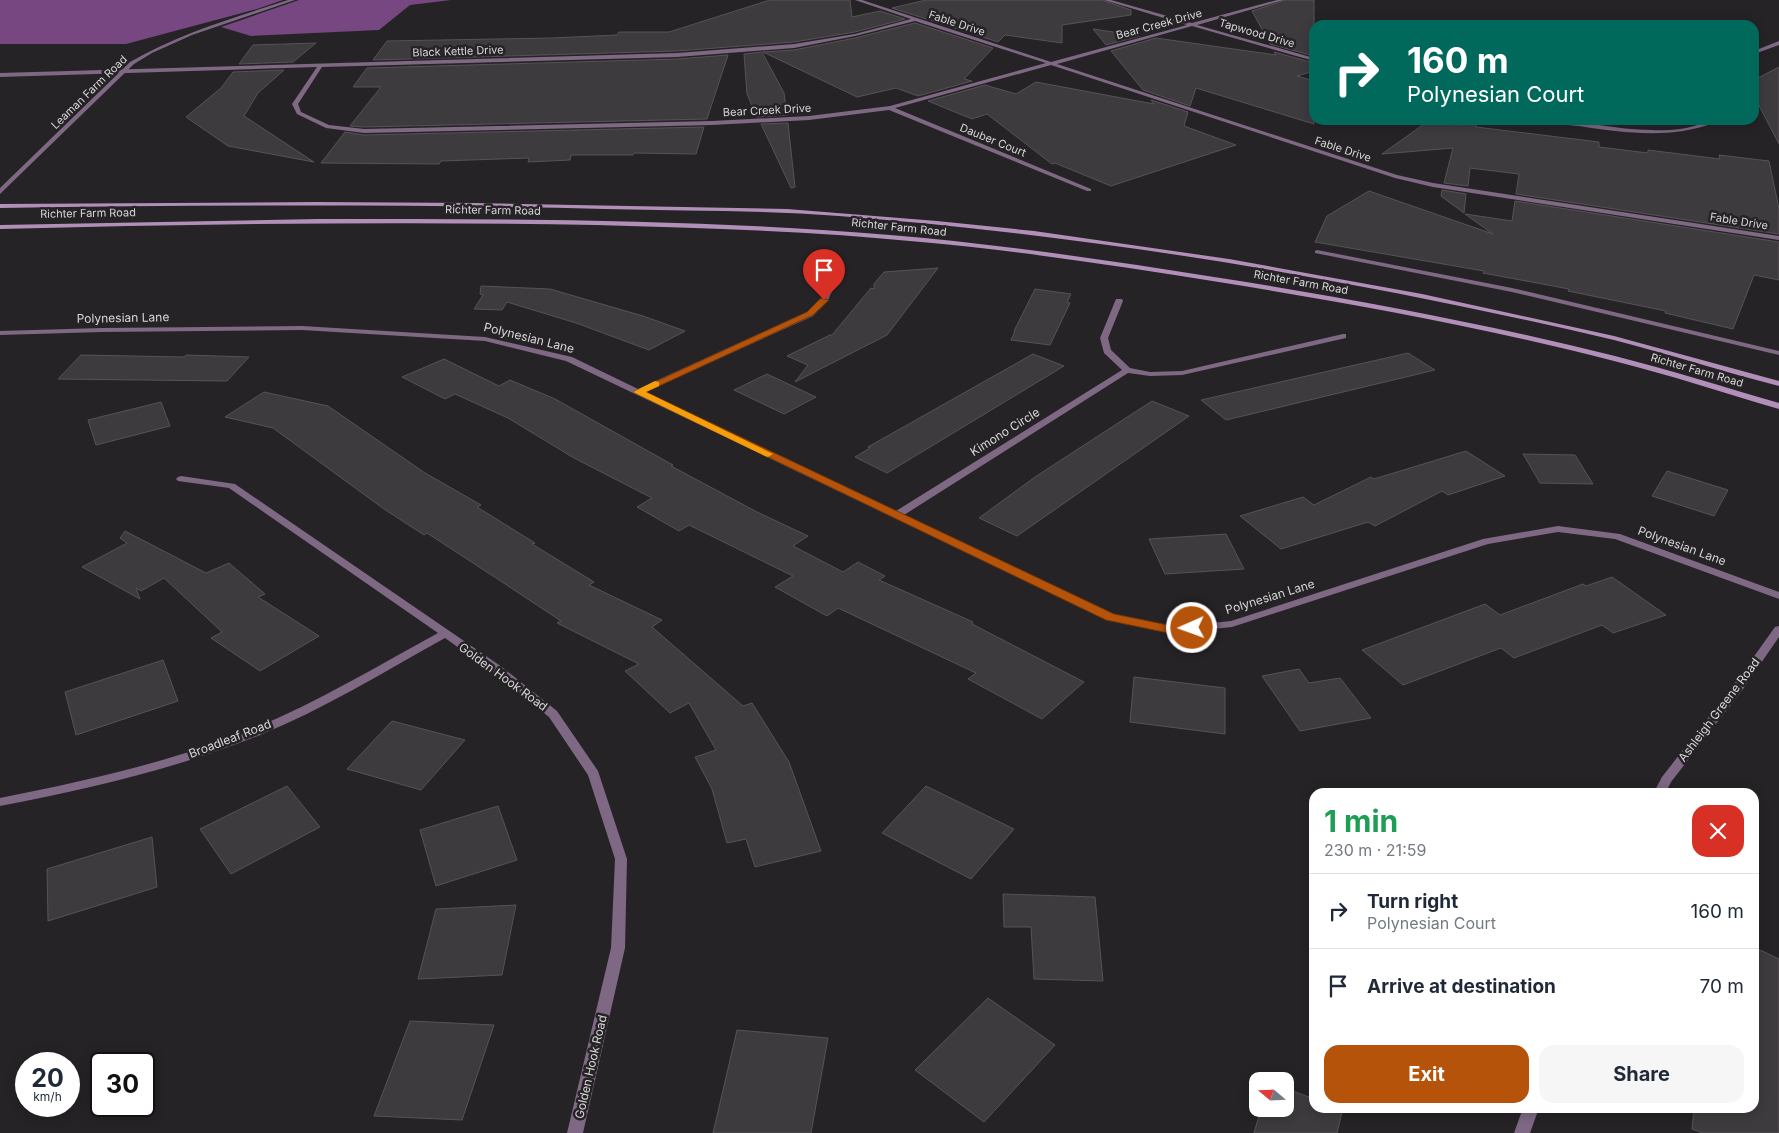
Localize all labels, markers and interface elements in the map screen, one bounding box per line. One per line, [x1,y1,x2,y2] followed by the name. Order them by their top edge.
[1114,6,1204,42] street label: Bear Creek Drive
[927,7,987,39] street label: Fable Drive
[1218,16,1296,50] street label: Tapwood Drive
[1407,39,1509,81] text: 160 m
[1324,40,1389,105] icon: right
[412,42,504,60] street label: Black Kettle Drive
[48,52,130,132] street label: Leaman Farm Road
[1407,81,1584,107] text: Polynesian Court
[722,101,812,119] street label: Bear Creek Drive
[958,120,1028,160] street label: Dauber Court
[1313,133,1373,165] street label: Fable Drive
[445,202,541,218] street label: Richter Farm Road
[40,205,136,221] street label: Richter Farm Road
[1709,210,1769,232] street label: Fable Drive
[851,215,947,239] street label: Richter Farm Road
[803,249,845,300] pin
[810,256,838,284] icon: arrive
[1253,267,1349,297] street label: Richter Farm Road
[77,309,169,326] street label: Polynesian Lane
[482,319,576,356] street label: Polynesian Lane
[1649,350,1745,390] street label: Richter Farm Road
[967,404,1042,459] street label: Kimono Circle
[1636,523,1728,568] street label: Polynesian Lane
[1223,576,1316,617] street label: Polynesian Lane
[1165,601,1217,653] position arrow
[456,639,551,714] street label: Golden Hook Road
[1675,655,1763,765] street label: Ashleigh Greene Road
[186,716,273,761] street label: Broadleaf Road
[1324,803,1398,839] text: 1 min
[1692,805,1744,857] button: close
[1324,840,1426,860] text: 230 m · 21:59
[1367,890,1458,913] text: Turn right
[1324,897,1352,925] icon: right
[1691,900,1744,923] text: 160 m
[1367,913,1496,933] text: Polynesian Court
[1324,972,1352,1000] icon: arrive
[1367,975,1556,998] text: Arrive at destination
[1700,975,1744,998] text: 70 m
[571,1014,610,1120] street label: Golden Hook Road
[1324,1045,1529,1103] button: Exit
[1539,1045,1744,1103] button: Share
[90,1052,155,1117] speed limit sign: 30
[31,1063,64,1093] text: 20
[1249,1072,1294,1118] north arrow
[1249,1072,1294,1117] map controls
[33,1089,62,1104] text: km/h

